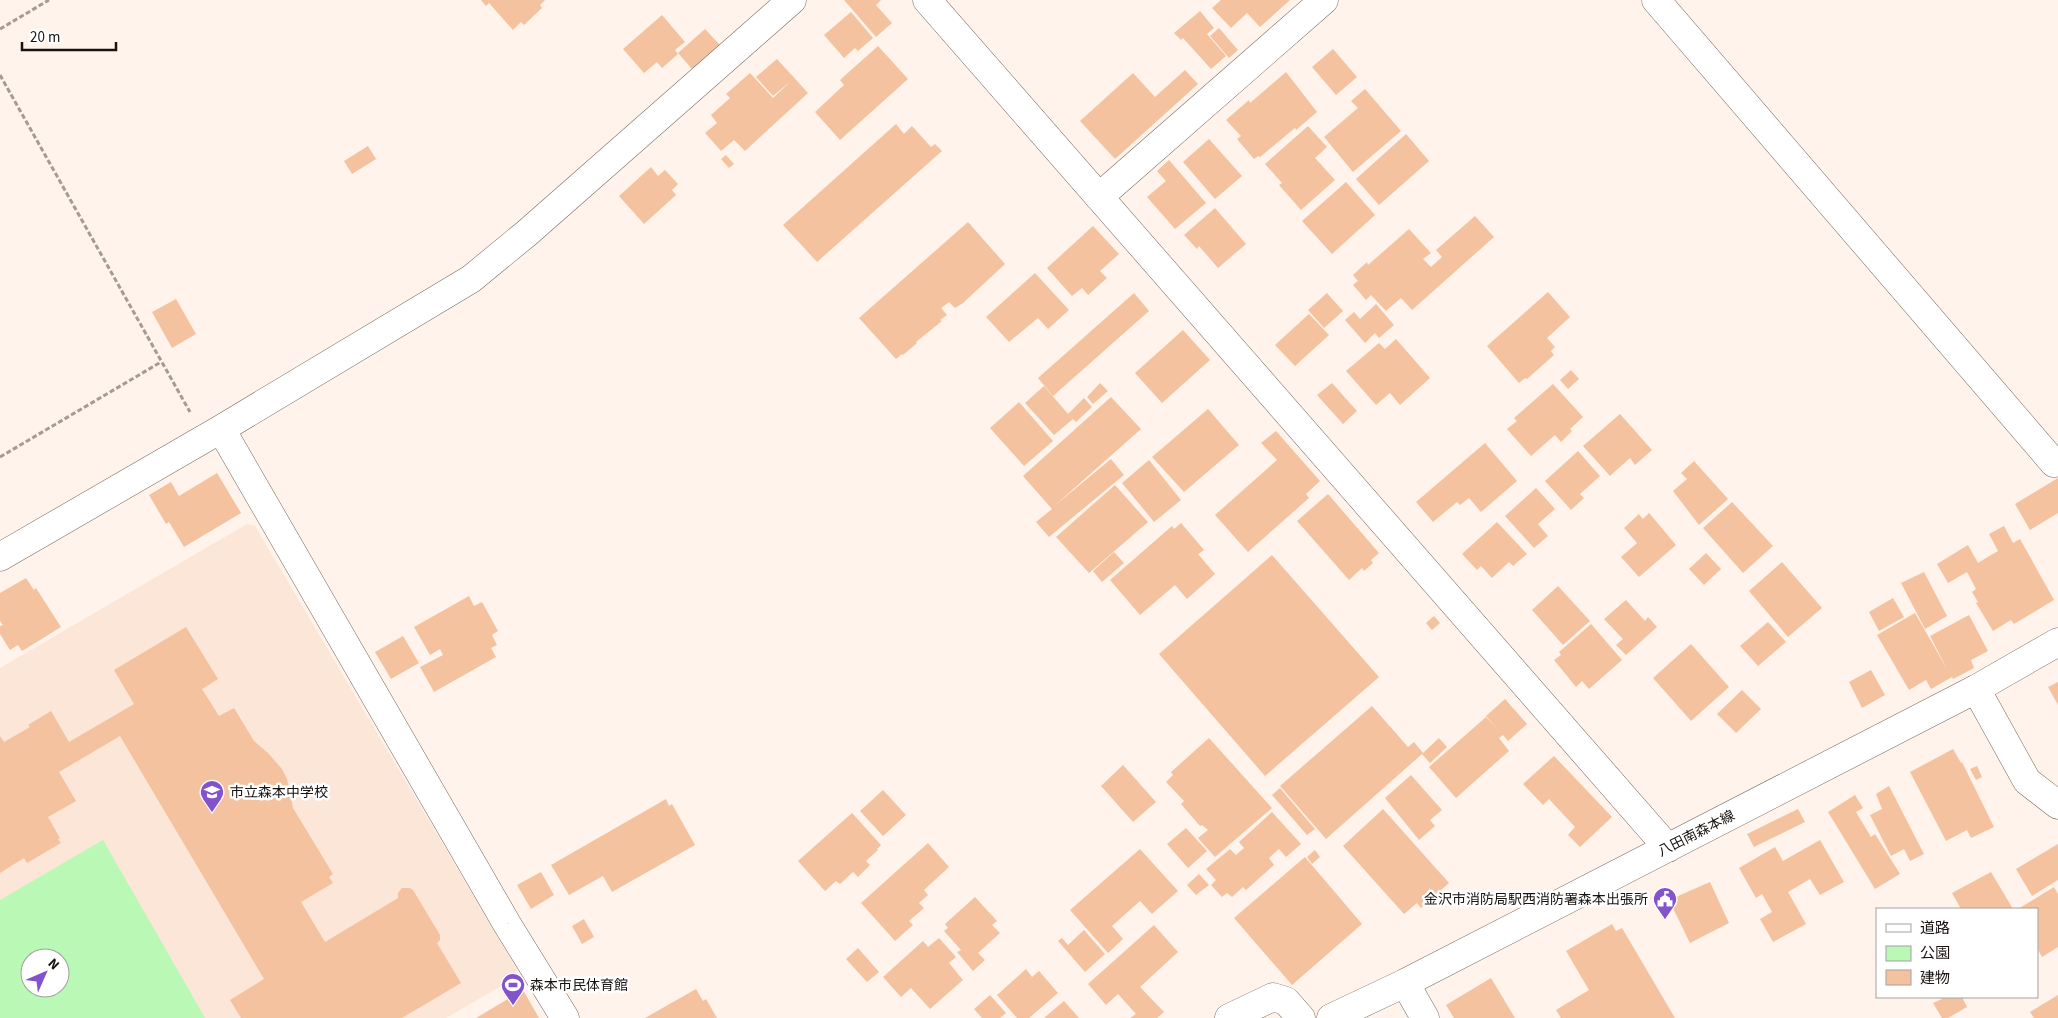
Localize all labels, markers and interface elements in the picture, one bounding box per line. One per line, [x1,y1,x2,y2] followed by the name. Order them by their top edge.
[22,20,116,52] scale bar
[30,27,60,48] text: 20 m
[199,779,225,813] school or university icon: 市立森本中学校
[230,783,328,803] place label: 市立森本中学校
[1654,806,1738,862] street label: 八田南森本線
[1652,886,1678,920] public building icon: 金沢市消防局駅西消防署森本出張所
[1424,890,1648,910] place label: 金沢市消防局駅西消防署森本出張所
[1876,908,2038,998] legend
[1920,918,1950,939] text: 道路
[1920,943,1950,964] text: 公園
[20,948,70,998] north arrow
[43,954,64,975] text: N
[1920,968,1950,989] text: 建物
[500,972,526,1006] sports icon: 森本市民体育館
[530,976,628,996] place label: 森本市民体育館

